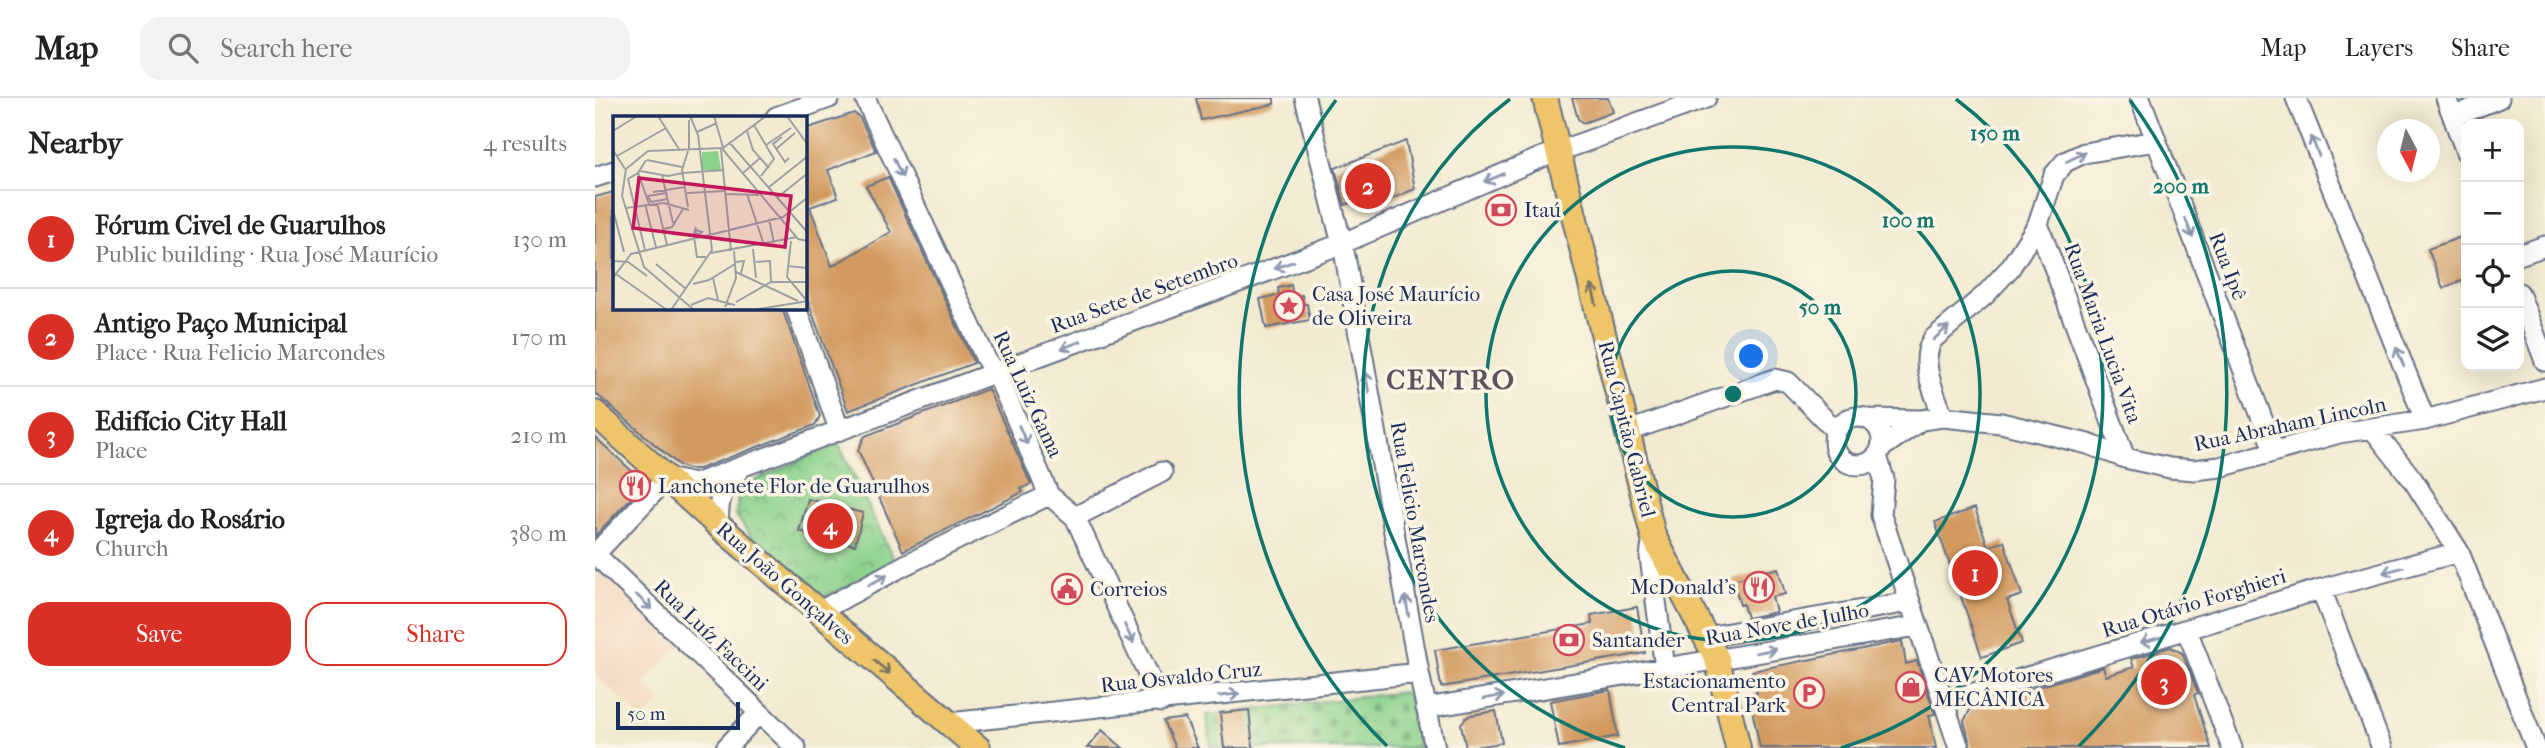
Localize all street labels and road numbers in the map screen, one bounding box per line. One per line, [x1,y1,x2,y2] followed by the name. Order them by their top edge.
[2204,229,2252,303] street label: Rua Ipê
[2059,239,2147,427] street label: Rua Maria Lucia Vita
[1047,248,1241,338] street label: Rua Sete de Setembro
[988,327,1068,462] street label: Rua Luiz Gama
[1593,338,1661,520] street label: Rua Capitão Gabriel
[2192,392,2388,456] street label: Rua Abraham Lincoln
[1385,419,1445,625] street label: Rua Felicio Marcondes
[711,517,859,649] street label: Rua João Gonçalves
[2099,564,2289,642] street label: Rua Otávio Forghieri
[649,574,773,696] street label: Rua Luíz Faccini
[1703,598,1871,650] street label: Rua Nove de Julho
[1099,657,1263,697] street label: Rua Osvaldo Cruz

